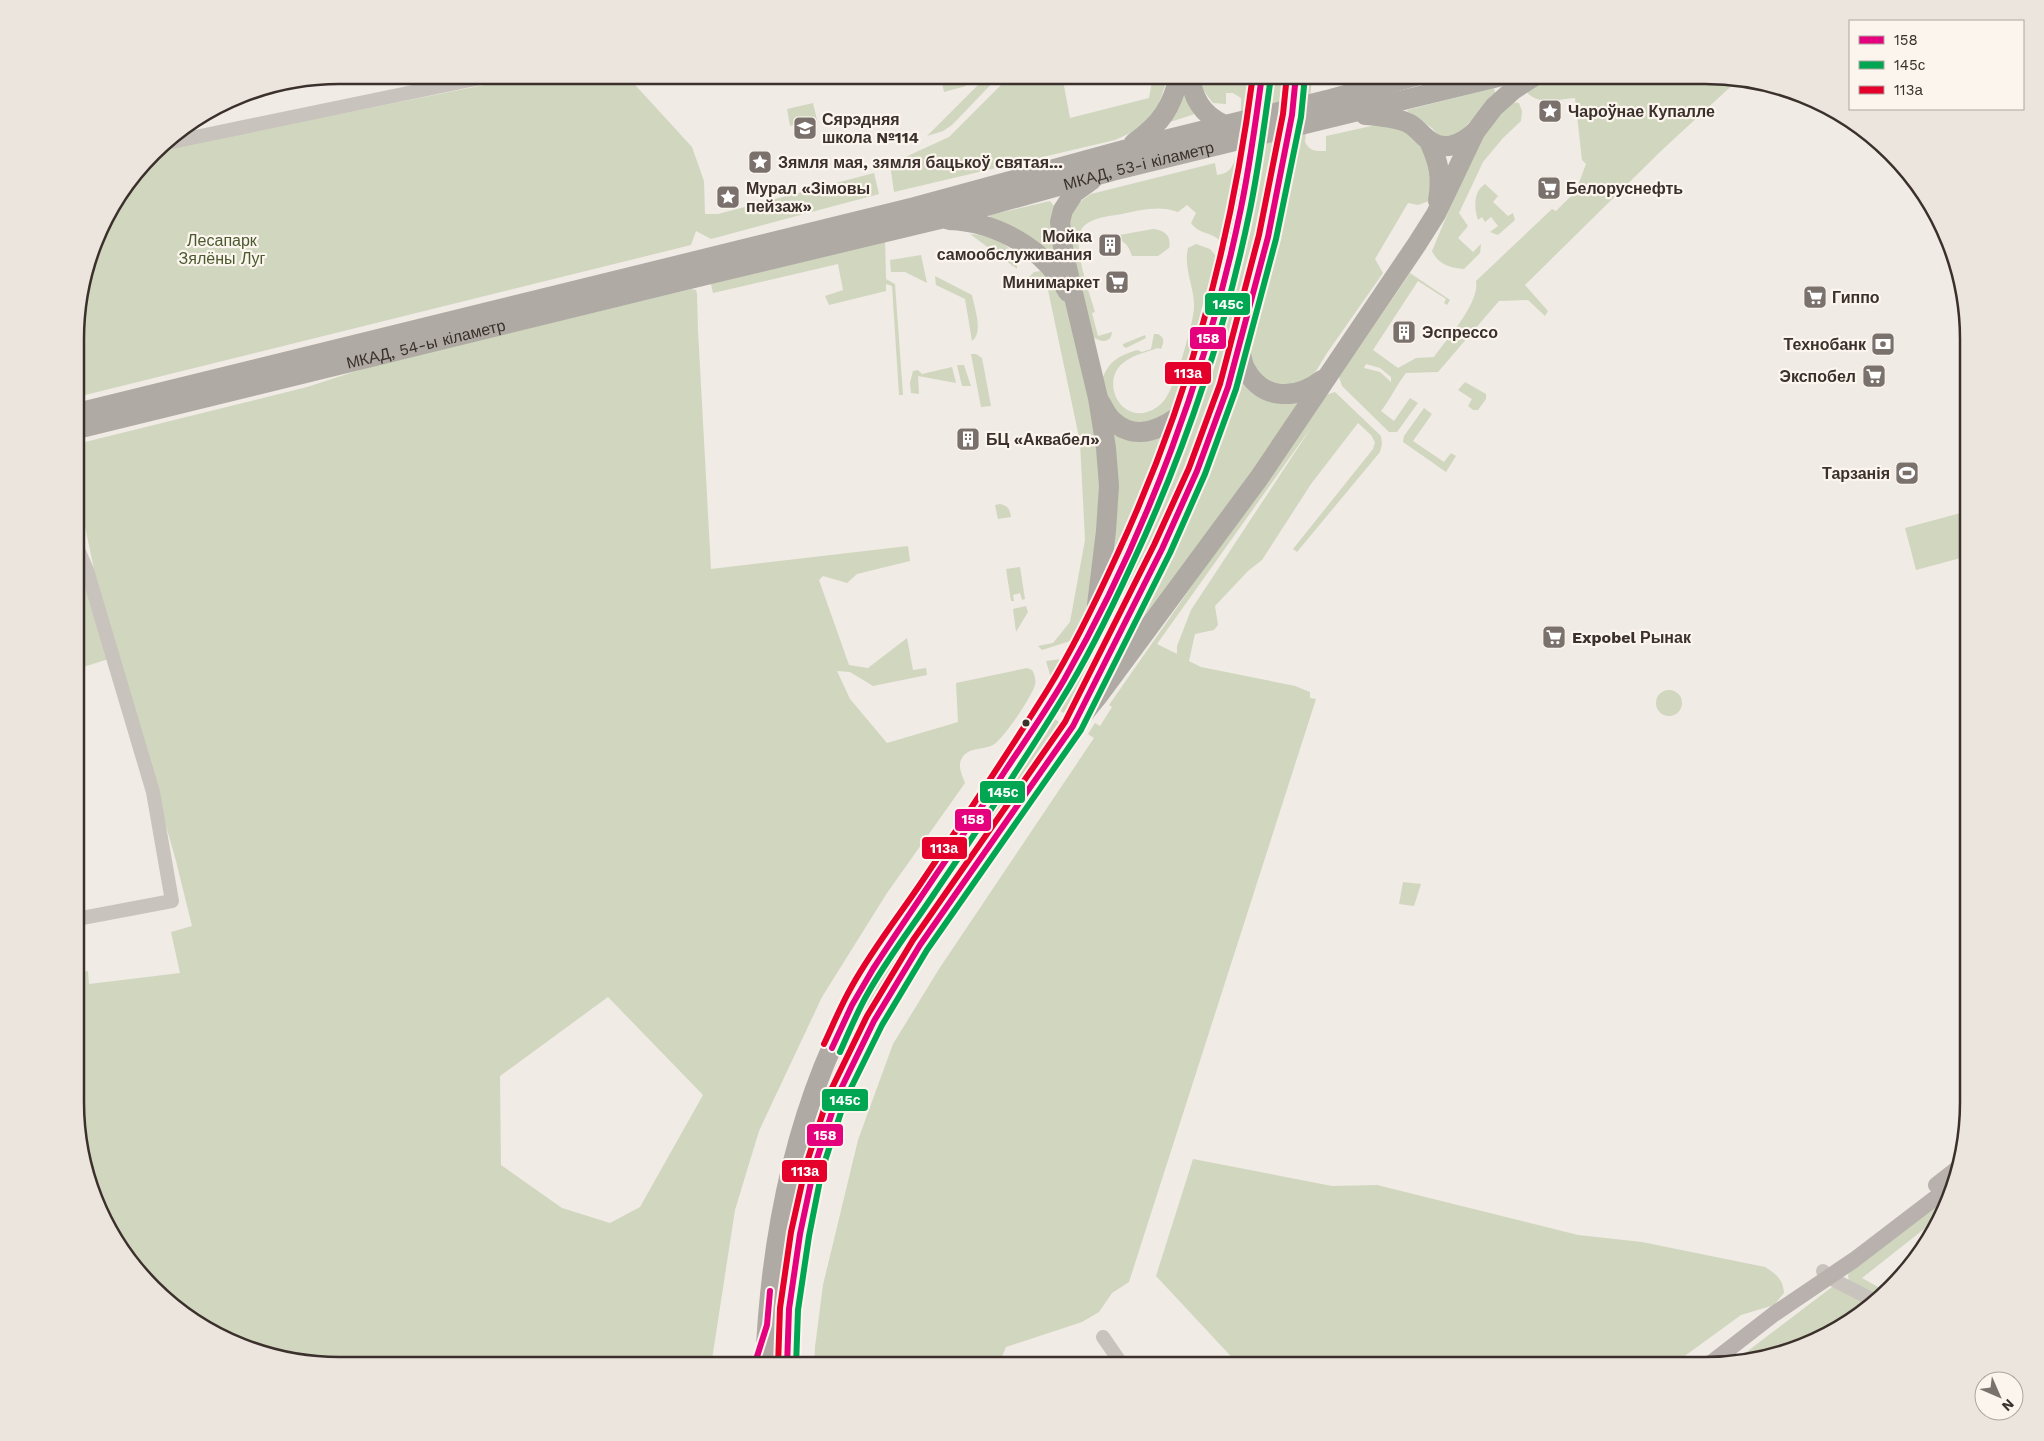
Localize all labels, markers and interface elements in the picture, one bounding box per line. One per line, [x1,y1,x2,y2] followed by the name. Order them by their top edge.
[1849,20,2024,110] legend
[1894,31,1918,49] text: 158
[1894,56,1926,74] text: 145с
[1894,81,1923,99] text: 113а
[1537,98,1563,124] place icon: Чароўнае Купалле
[1568,102,1715,121] place label: Чароўнае Купалле
[822,110,919,147] place label: Сярэдняя школа №114
[792,115,818,141] school or university icon: Сярэдняя школа №114
[1061,137,1216,194] street label: МКАД, 53-і кіламетр
[747,149,773,175] place icon: Зямля мая, зямля бацькоў святая...
[778,153,1063,172] place label: Зямля мая, зямля бацькоў святая...
[1536,175,1562,201] supermarket icon: Белоруснефть
[746,179,870,216] place label: Мурал «Зімовы пейзаж»
[1566,179,1683,198] place label: Белоруснефть
[715,184,741,210] place icon: Мурал «Зімовы пейзаж»
[937,227,1092,264] place label: Мойка самообслуживания
[179,231,266,268] park label: Лесапарк Зялёны Луг
[1097,232,1123,258] building icon: Мойка самообслуживания
[1104,269,1130,295] supermarket icon: Минимаркет
[1003,273,1100,292] place label: Минимаркет
[1802,284,1828,310] supermarket icon: Гиппо
[1832,288,1880,307] place label: Гиппо
[1204,292,1251,316] line badge: 145с
[1212,296,1244,312] text: 145с
[344,315,507,373] street label: МКАД, 54-ы кіламетр
[1391,319,1417,345] building icon: Эспрессо
[1422,323,1498,342] place label: Эспрессо
[1189,326,1227,350] line badge: 158
[1197,330,1220,346] text: 158
[1870,331,1896,357] bank icon: Технобанк
[1784,335,1867,354] place label: Технобанк
[1164,361,1212,385] line badge: 113а
[1861,363,1887,389] supermarket icon: Экспобел
[1174,365,1202,381] text: 113а
[1780,367,1856,386] place label: Экспобел
[955,426,981,452] building icon: БЦ «Аквабел»
[986,430,1100,449] place label: БЦ «Аквабел»
[1894,460,1920,486] sports icon: Тарзанія
[1822,464,1890,483] place label: Тарзанія
[1541,624,1567,650] supermarket icon: Expobel Рынак
[1572,628,1692,647] place label: Expobel Рынак
[1021,718,1031,728] unlabelled marker
[979,780,1026,804] line badge: 145с
[987,784,1019,800] text: 145с
[954,808,992,832] line badge: 158
[962,811,985,827] text: 158
[921,836,968,860] line badge: 113а
[930,840,958,856] text: 113а
[821,1088,869,1112] line badge: 145с
[829,1092,861,1108] text: 145с
[806,1123,844,1147] line badge: 158
[814,1127,837,1143] text: 158
[781,1159,828,1183] line badge: 113а
[791,1163,819,1179] text: 113а
[1974,1371,2024,1421] north arrow
[1999,1396,2018,1415] text: N

